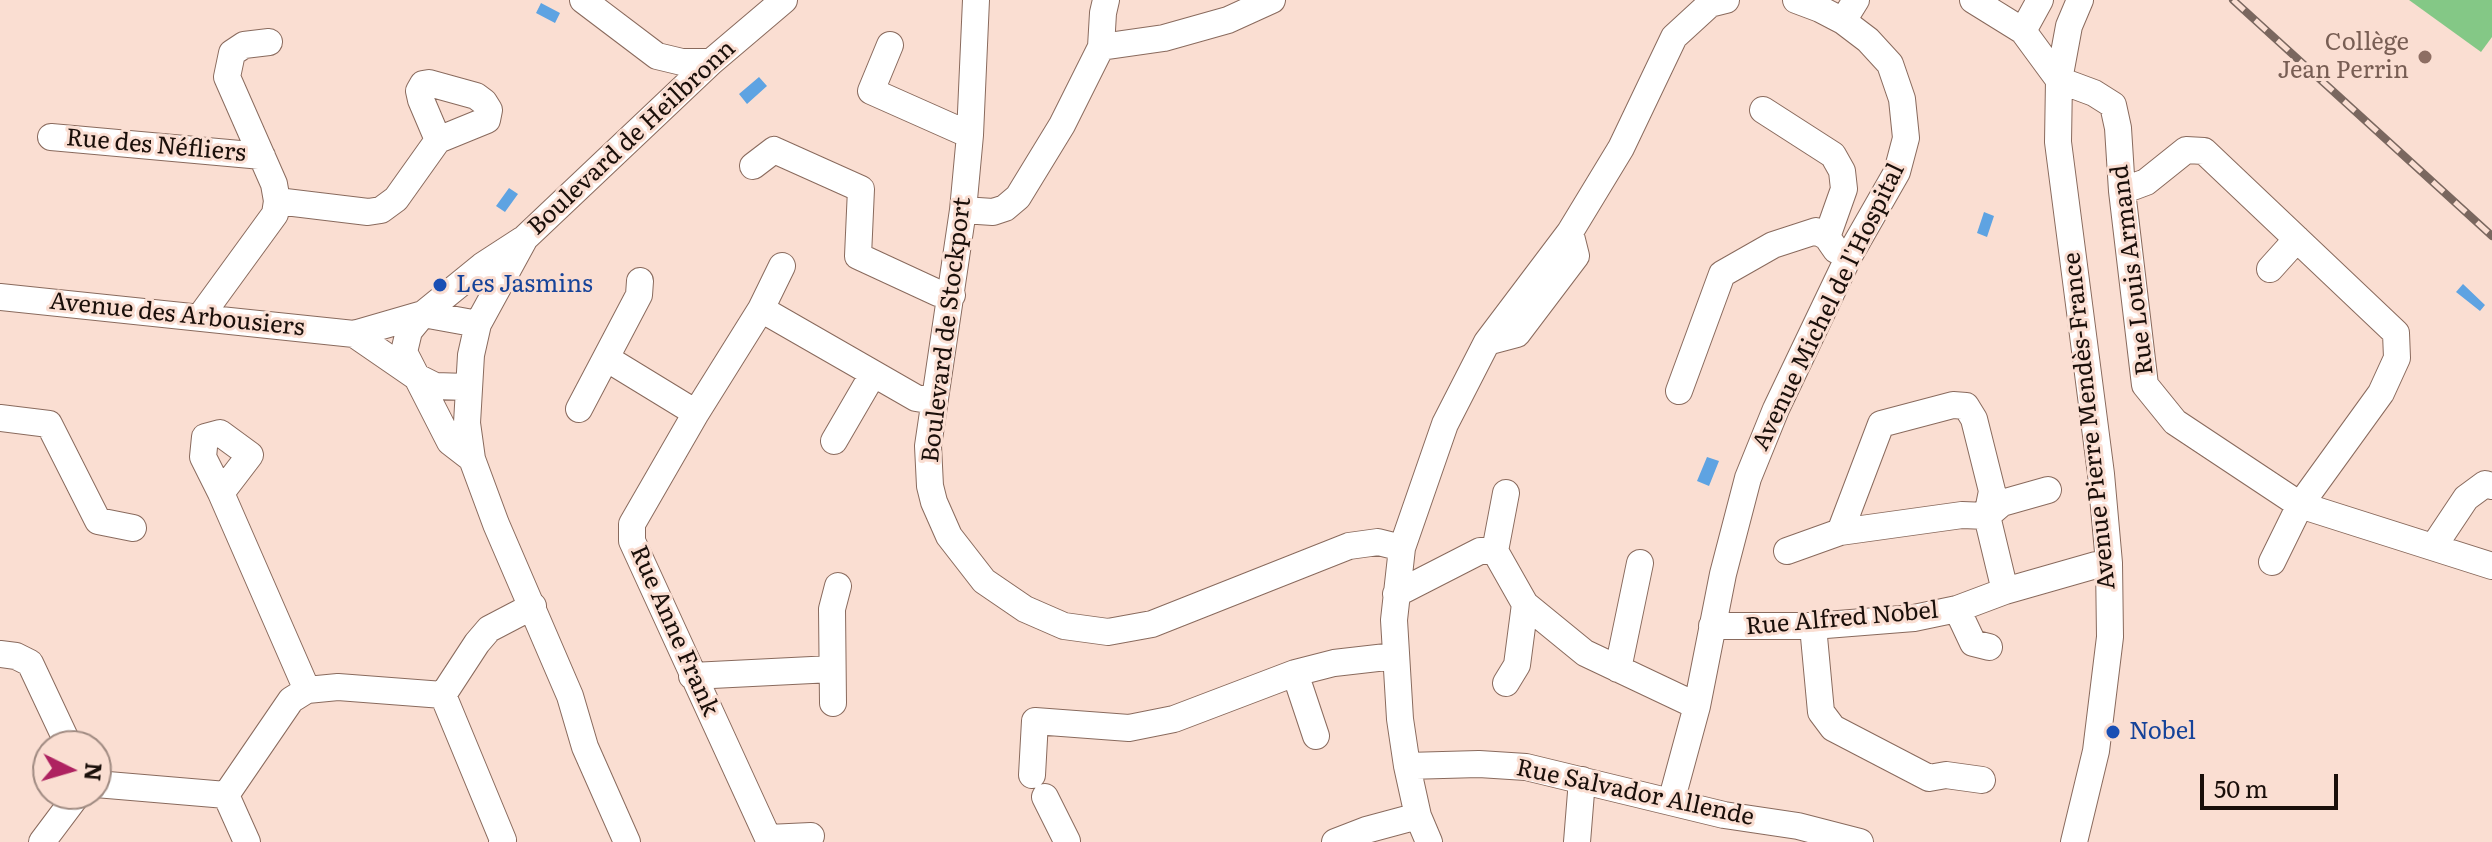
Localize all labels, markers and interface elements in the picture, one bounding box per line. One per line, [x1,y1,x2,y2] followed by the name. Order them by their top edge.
[2278,29,2409,85] place label: Collège Jean Perrin
[522,34,742,242] street label: Boulevard de Heilbronn
[2416,48,2434,66] marker: Collège Jean Perrin
[65,124,247,168] street label: Rue des Néfliers
[1747,159,1911,455] street label: Avenue Michel de l'Hospital
[2106,163,2160,377] street label: Rue Louis Armand
[916,196,978,464] street label: Boulevard de Stockport
[2058,251,2122,591] street label: Avenue Pierre Mendès-France
[456,271,593,299] place label: Les Jasmins
[431,276,449,294] marker: Les Jasmins
[48,287,306,343] street label: Avenue des Arbousiers
[624,541,724,721] street label: Rue Anne Frank
[1744,596,1940,642] street label: Rue Alfred Nobel
[2129,718,2196,746] place label: Nobel
[2104,723,2122,741] marker: Nobel
[32,730,112,810] north arrow
[1513,754,1757,832] street label: Rue Salvador Allende
[2204,758,2342,808] scale bar
[77,761,112,783] text: N
[2214,770,2268,805] text: 50 m

